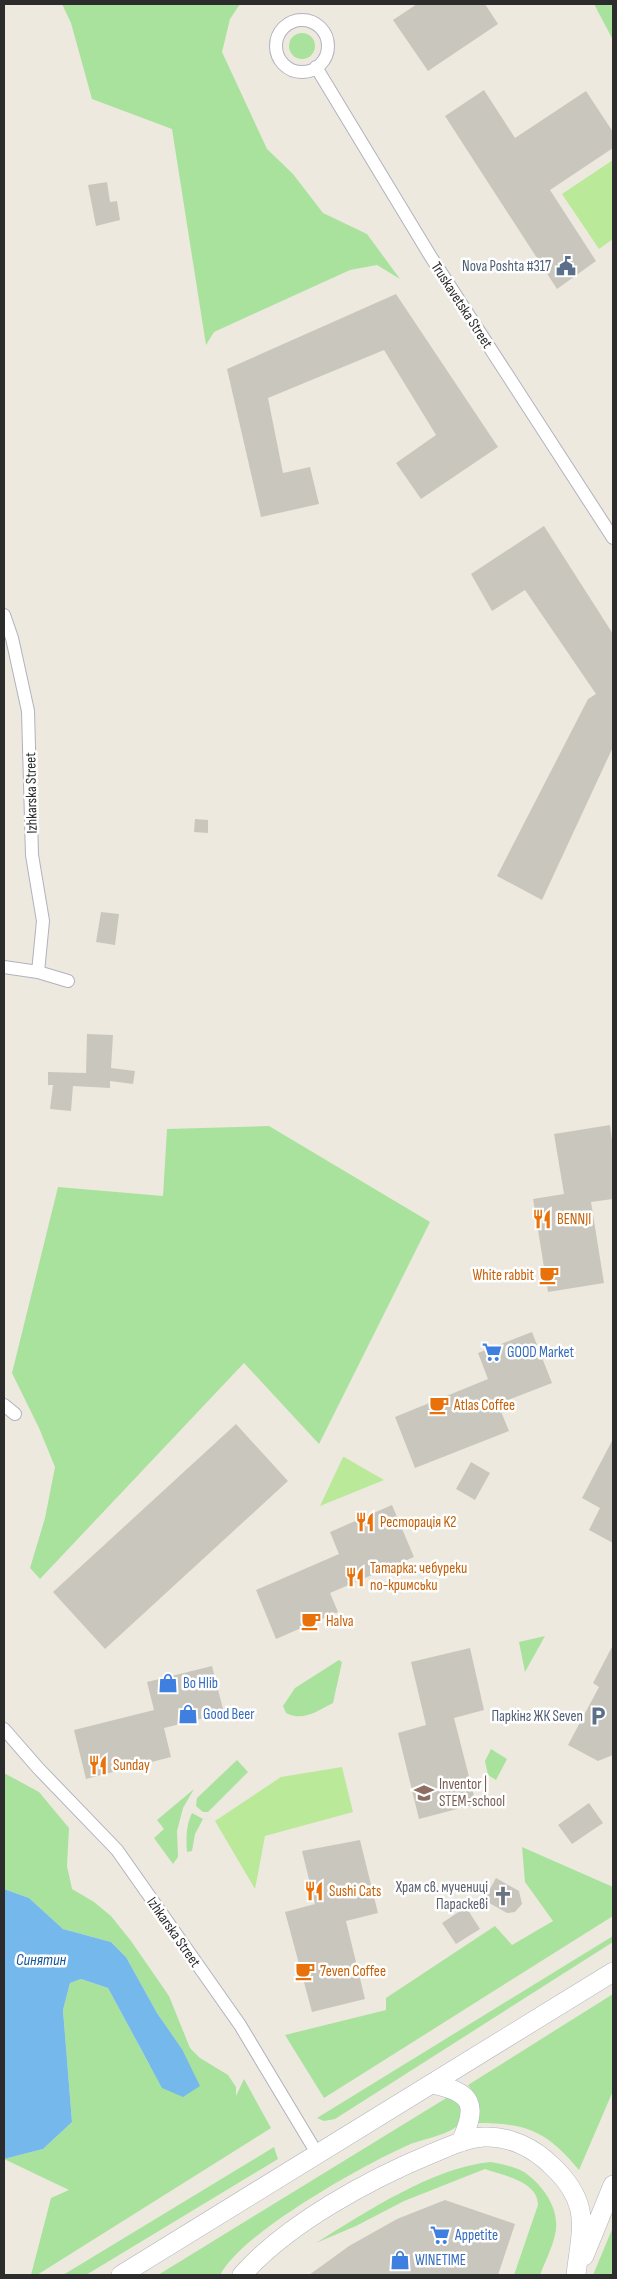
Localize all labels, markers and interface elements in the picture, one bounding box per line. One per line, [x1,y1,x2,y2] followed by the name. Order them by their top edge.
[555,255,577,277] public building icon: Nova Poshta #317
[462,257,551,276] place label: Nova Poshta #317
[427,258,497,352] street label: Truskavetska Street
[21,752,42,834] street label: Izhkarska Street
[531,1208,553,1230] restaurant icon: BENNJI
[557,1210,591,1229] place label: BENNJI
[538,1264,560,1286] cafe icon: White rabbit
[472,1266,534,1285] place label: White rabbit
[481,1341,503,1363] supermarket icon: GOOD Market
[507,1343,575,1362] place label: GOOD Market
[428,1394,450,1416] cafe icon: Atlas Coffee
[453,1396,515,1415] place label: Atlas Coffee
[354,1511,376,1533] restaurant icon: Ресторація K2
[380,1513,457,1532] place label: Ресторація K2
[370,1559,467,1595] place label: Татарка: чебуреки по-кримськи
[344,1566,366,1588] restaurant icon: Татарка: чебуреки по-кримськи
[300,1610,322,1632] cafe icon: Halva
[326,1612,354,1631] place label: Halva
[157,1672,179,1694] shop icon: Bo Hlib
[183,1674,218,1693] place label: Bo Hlib
[177,1703,199,1725] shop icon: Good Beer
[203,1705,255,1724] place label: Good Beer
[587,1705,609,1727] parking icon: Паркінг ЖК Seven
[491,1707,583,1726] place label: Паркінг ЖК Seven
[87,1754,109,1776] restaurant icon: Sunday
[113,1756,150,1775] place label: Sunday
[439,1775,505,1811] place label: Inventor | STEM-school
[413,1782,435,1804] school or university icon: Inventor | STEM-school
[395,1878,488,1914] place label: Храм св. мучениці Параскеві
[303,1880,325,1902] restaurant icon: Sushi Cats
[329,1882,381,1901] place label: Sushi Cats
[492,1885,514,1907] church icon: Храм св. мучениці Параскеві
[142,1894,205,1971] street label: Izhkarska Street
[16,1951,66,1970] water label: Синятин
[294,1960,316,1982] cafe icon: 7even Coffee
[320,1962,386,1981] place label: 7even Coffee
[429,2224,451,2246] supermarket icon: Appetite
[454,2226,498,2245] place label: Appetite
[389,2249,411,2271] shop icon: WINETIME
[415,2251,466,2270] place label: WINETIME

